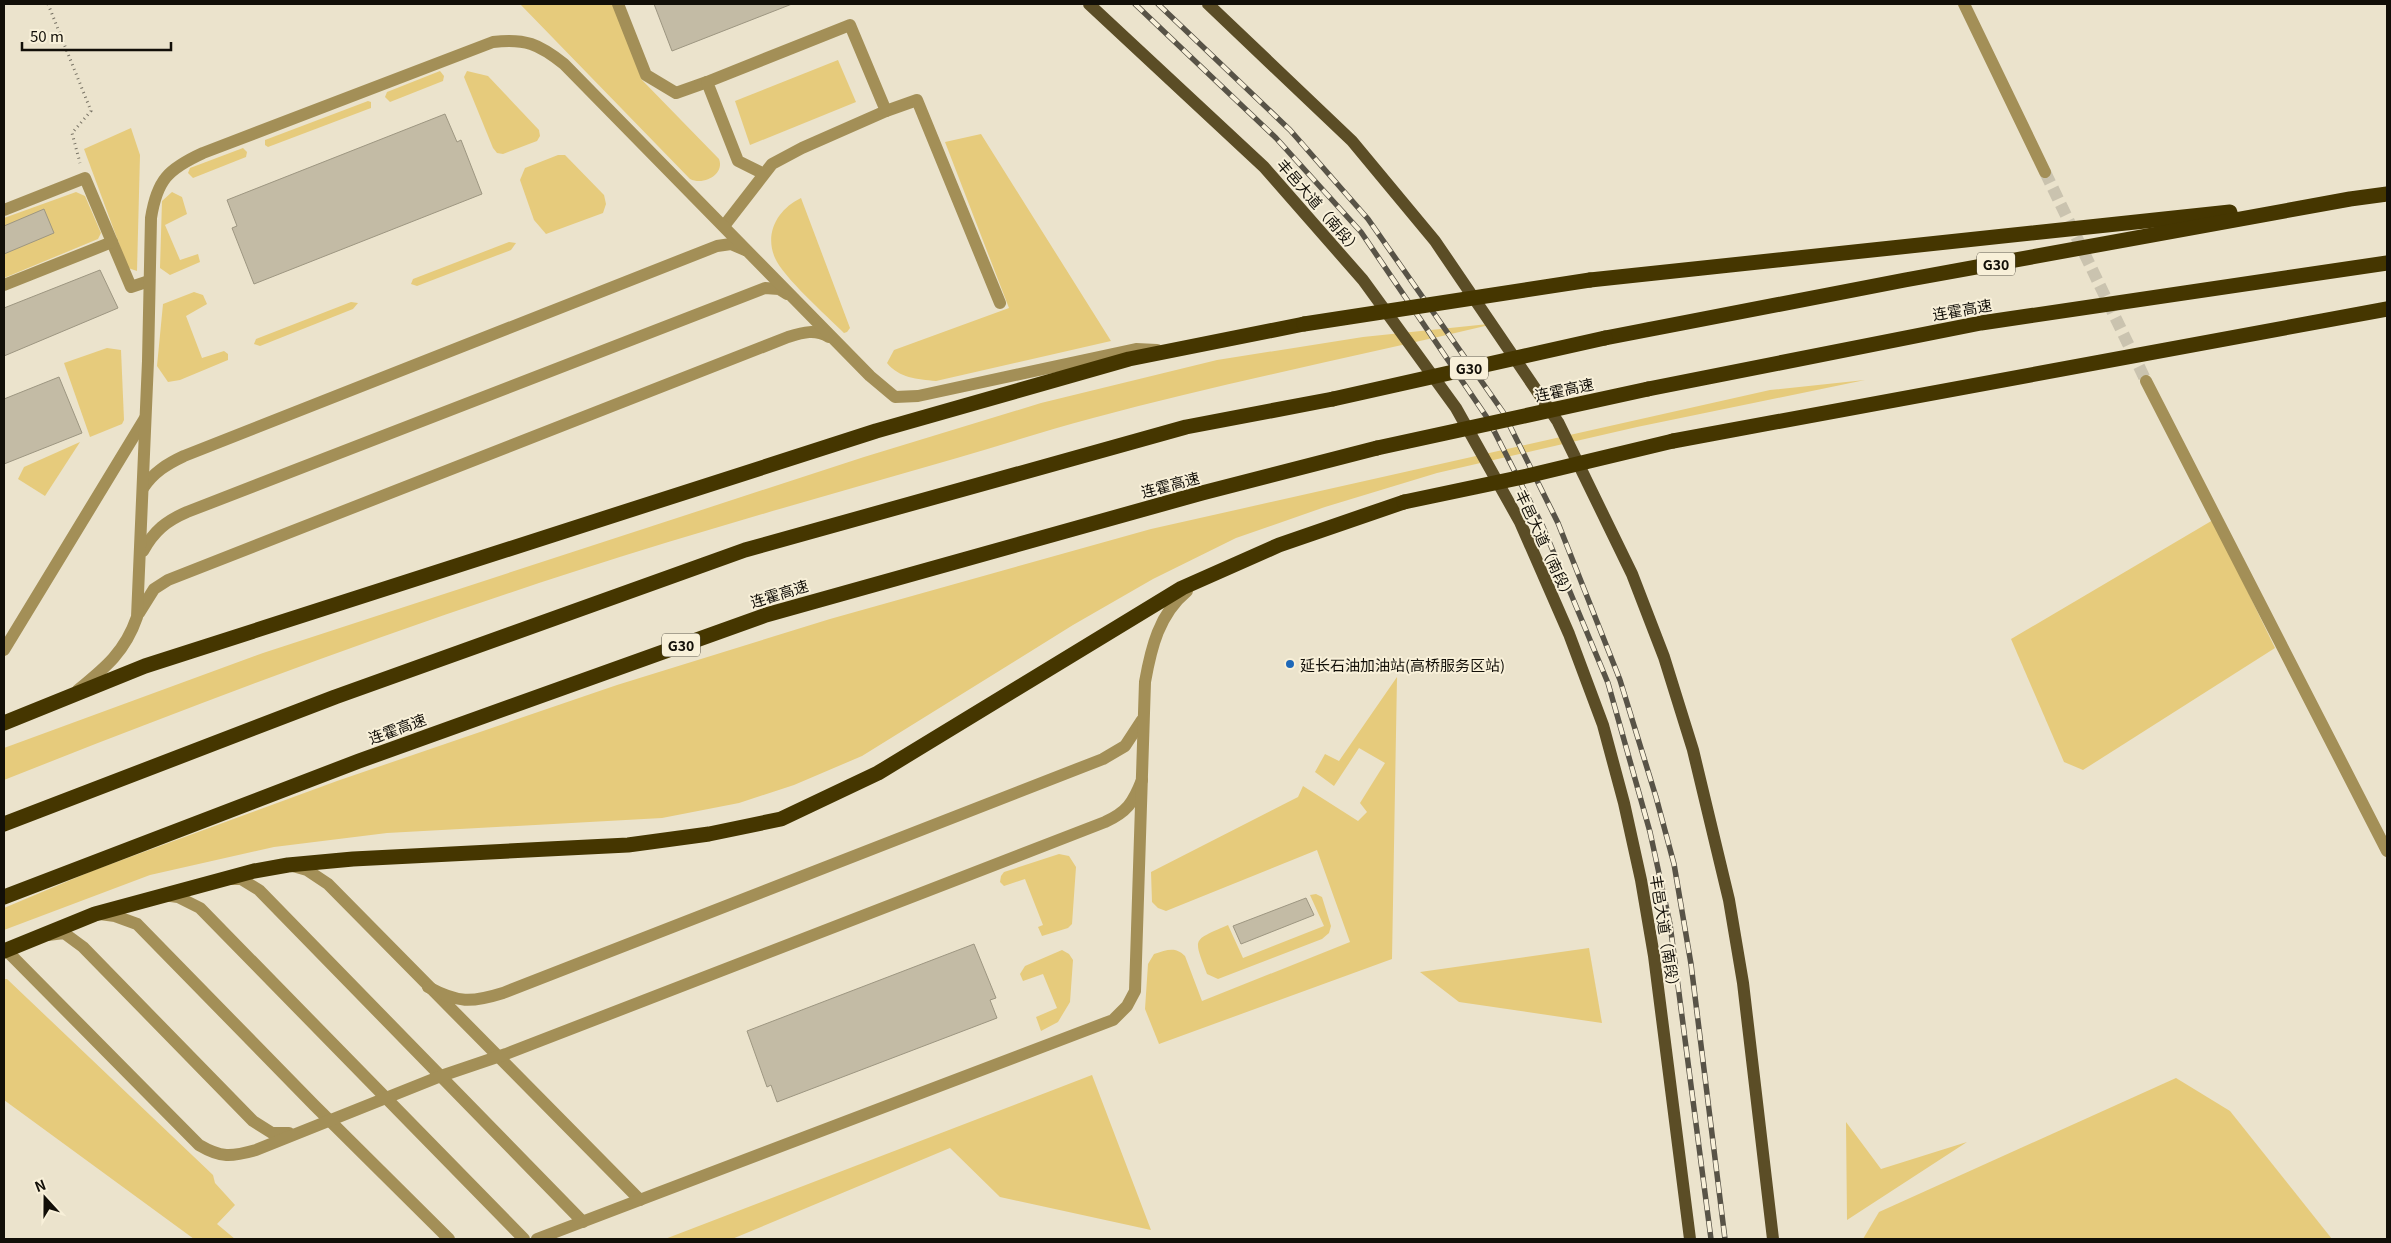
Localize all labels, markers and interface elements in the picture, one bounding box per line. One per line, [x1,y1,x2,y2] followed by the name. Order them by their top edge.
[22,20,171,52] scale bar
[30,25,64,46] text: 50 m
[1273,154,1367,258] street label: 丰邑大道（南段）
[1977,252,2015,276] road number: G30
[1931,293,1993,325] street label: 连霍高速
[1450,356,1488,379] road number: G30
[1532,372,1596,406] street label: 连霍高速
[1138,466,1202,502] street label: 连霍高速
[1511,486,1581,604] street label: 丰邑大道（南段）
[747,574,811,612] street label: 连霍高速
[662,634,700,656] road number: G30
[1300,654,1505,675] place label: 延长石油加油站(高桥服务区站)
[1284,658,1296,670] marker: 延长石油加油站(高桥服务区站)
[365,708,429,748] street label: 连霍高速
[1646,873,1686,995] street label: 丰邑大道（南段）
[20,1173,70,1223] north arrow
[31,1174,48,1196] text: N

